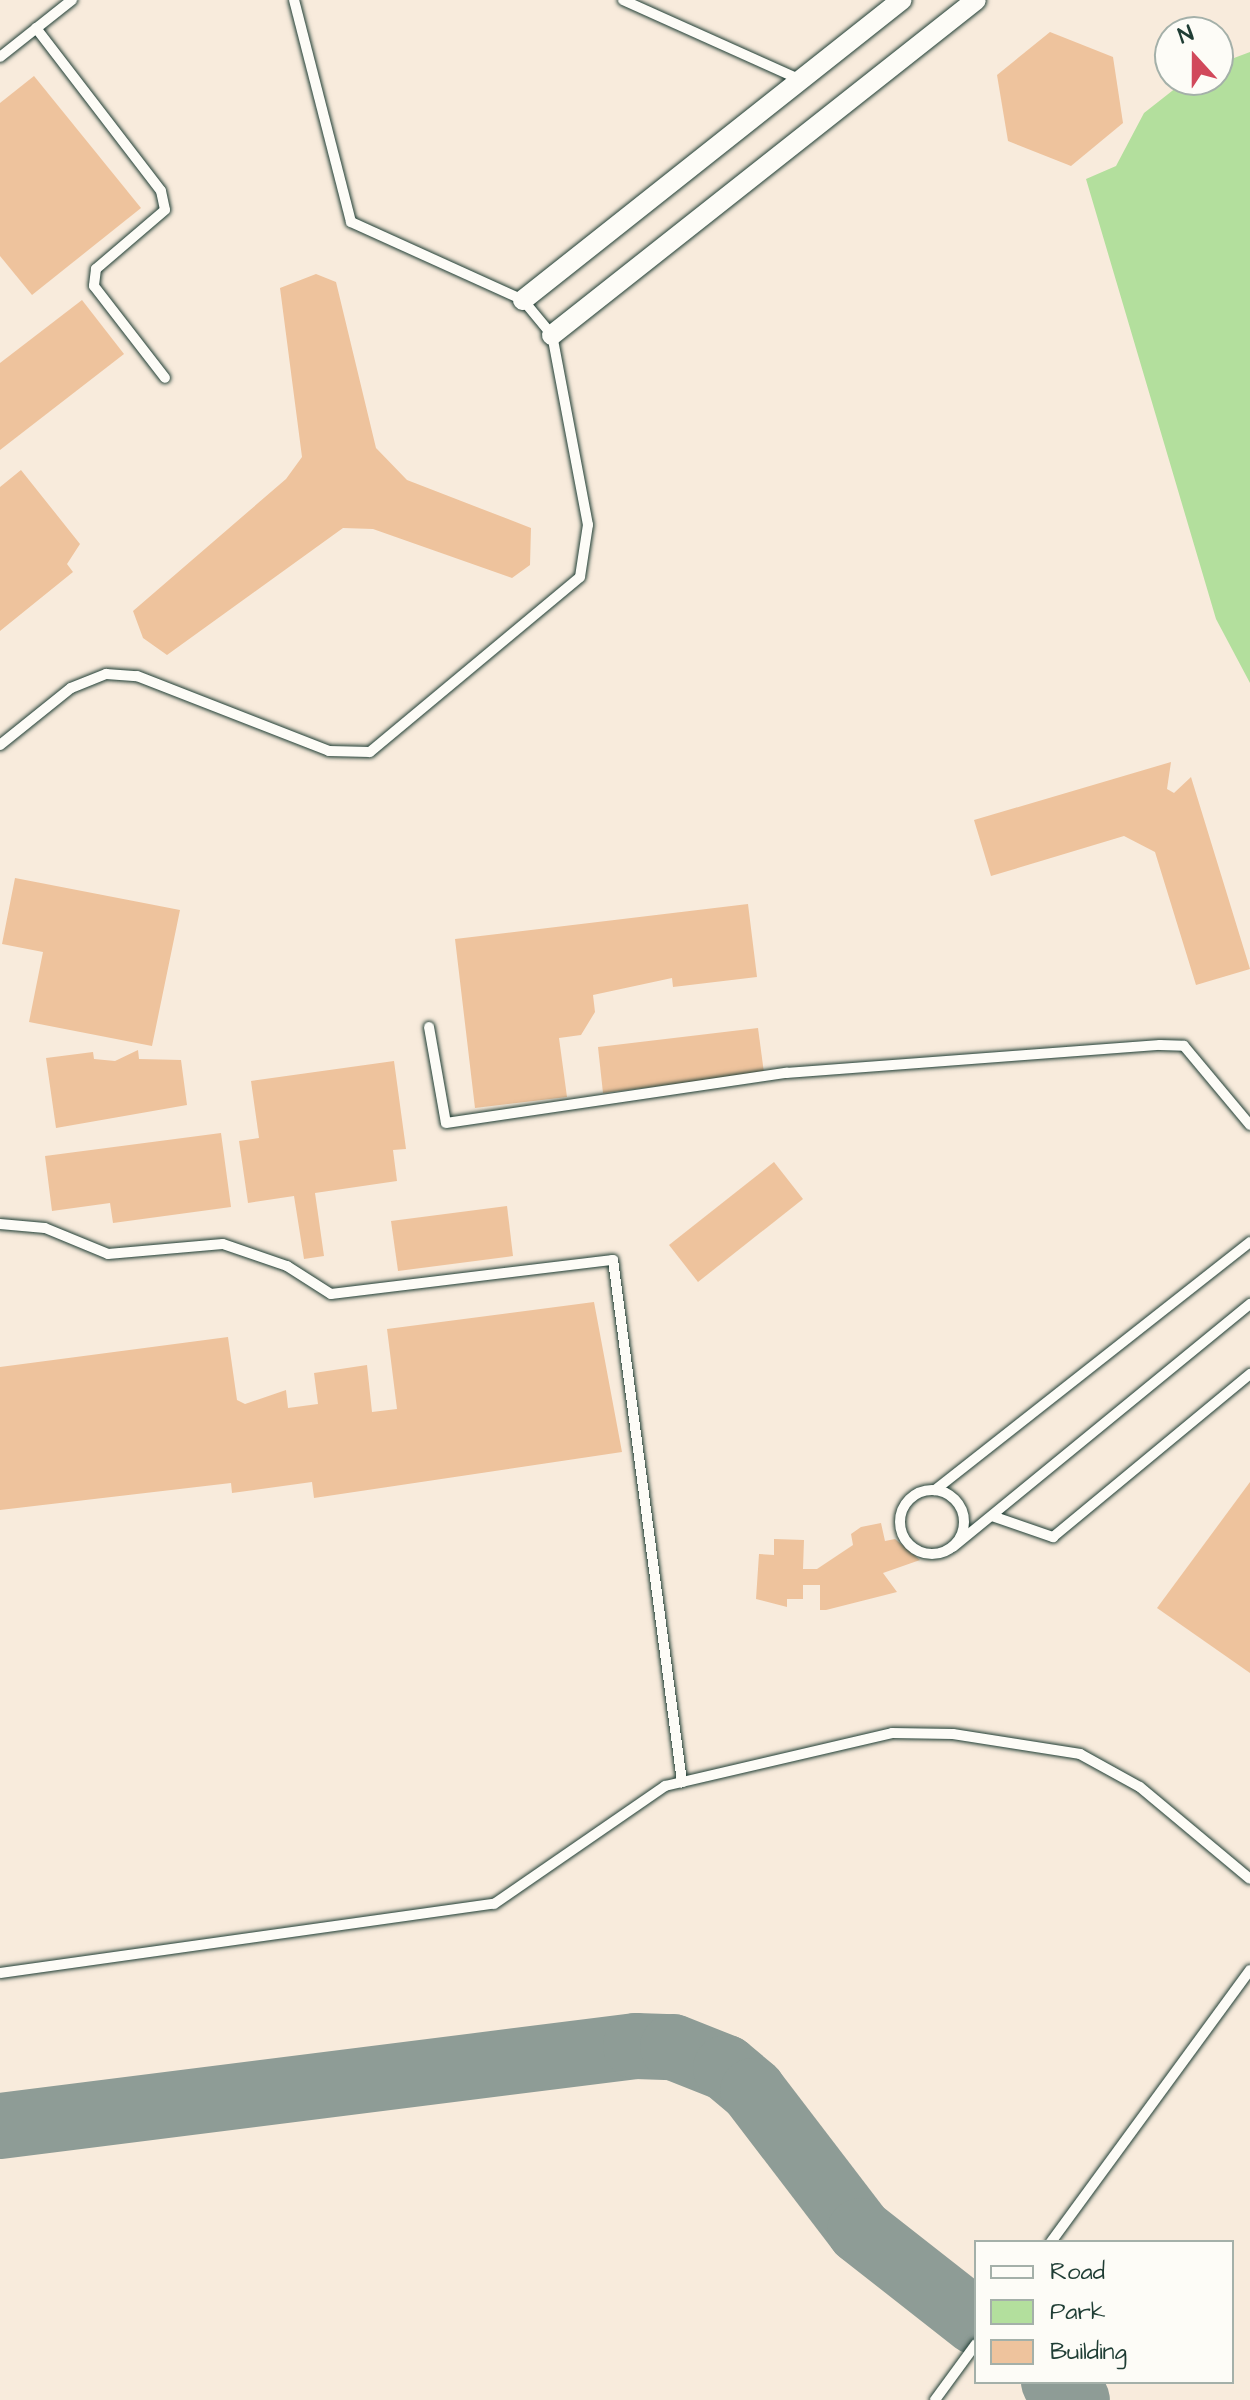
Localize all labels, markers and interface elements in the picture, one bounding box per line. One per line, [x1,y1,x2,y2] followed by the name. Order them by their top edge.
[1154,16,1234,96] north arrow
[1174,18,1198,52] text: N
[974,2240,1234,2384] legend
[1050,2255,1105,2289] text: Road
[1050,2295,1106,2329] text: Park
[1050,2335,1127,2369] text: Building

